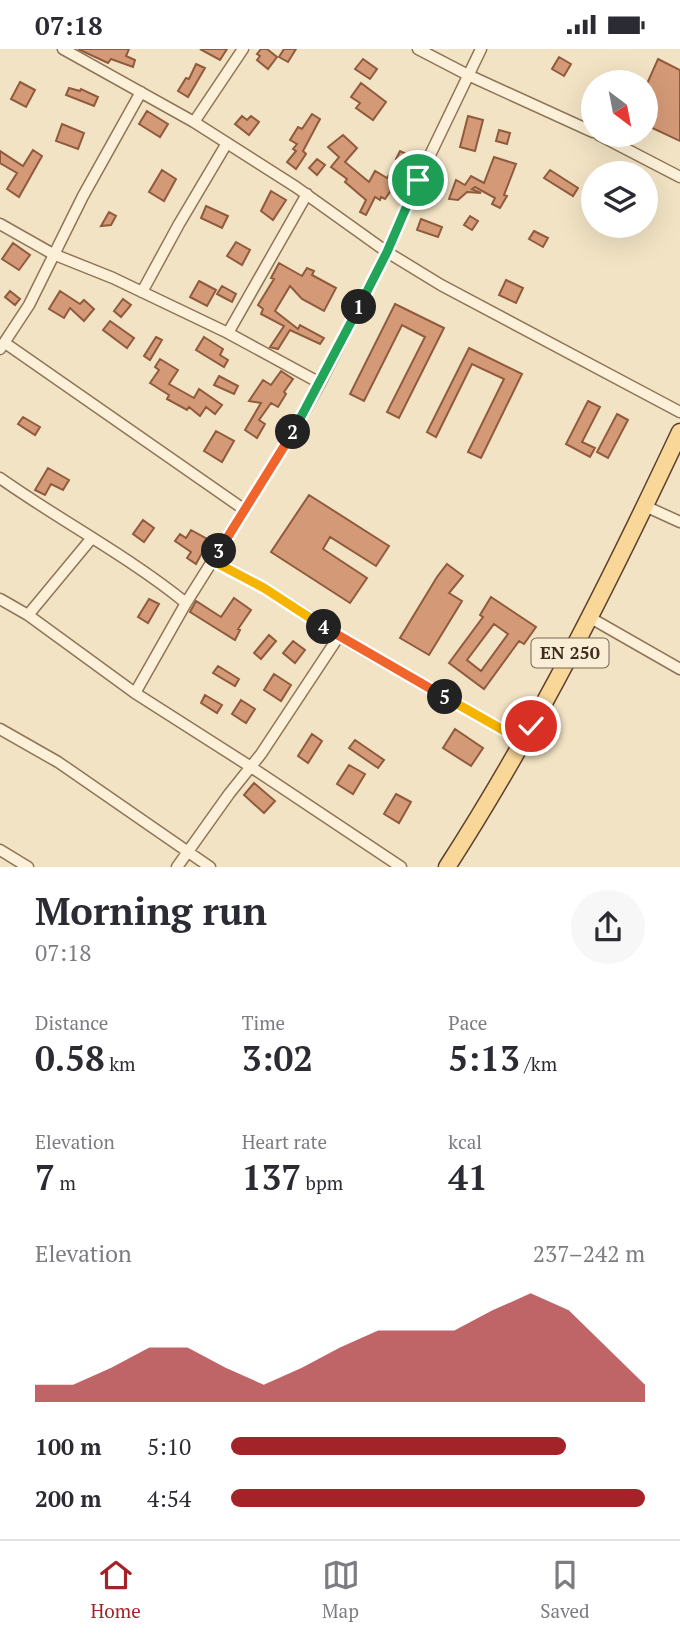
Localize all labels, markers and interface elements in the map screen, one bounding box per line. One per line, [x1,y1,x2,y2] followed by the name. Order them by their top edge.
[35,8,103,42] text: 07:18
[581,70,658,147] north arrow
[581,70,658,238] map controls
[388,150,448,210] pin
[399,161,437,199] icon: arrive
[581,161,658,238] button: layers
[342,289,376,325] pin: 1
[353,294,364,319] text: 1
[276,415,310,449] pin: 2
[287,419,298,444] text: 2
[202,533,236,569] pin: 3
[213,538,224,563] text: 3
[306,609,342,645] pin: 4
[318,614,329,639] text: 4
[532,639,608,667] road number: EN 250
[428,679,462,715] pin: 5
[439,684,450,709] text: 5
[501,696,561,756] pin
[512,707,550,745] icon: check
[35,886,267,936] text: Morning run
[571,890,645,964] button: share
[35,937,92,968] text: 07:18
[35,1010,108,1035] text: Distance
[242,1010,285,1035] text: Time
[448,1010,487,1035] text: Pace
[35,1035,105,1081] text: 0.58
[242,1035,313,1081] text: 3:02
[448,1035,520,1081] text: 5:13
[105,1051,136,1076] text: km
[520,1051,557,1076] text: /km
[35,1129,115,1154] text: Elevation
[242,1129,327,1154] text: Heart rate
[448,1129,482,1154] text: kcal
[35,1154,55,1200] text: 7
[242,1154,301,1200] text: 137
[448,1154,488,1200] text: 41
[55,1170,76,1195] text: m
[301,1170,343,1195] text: bpm
[35,1238,132,1269] text: Elevation
[533,1238,645,1269] text: 237–242 m
[35,1431,101,1462] text: 100 m
[147,1431,191,1462] text: 5:10
[35,1483,101,1514] text: 200 m
[147,1483,191,1514] text: 4:54
[90,1556,141,1623] tab: Home
[322,1556,360,1623] tab: Map
[540,1556,590,1623] tab: Saved

